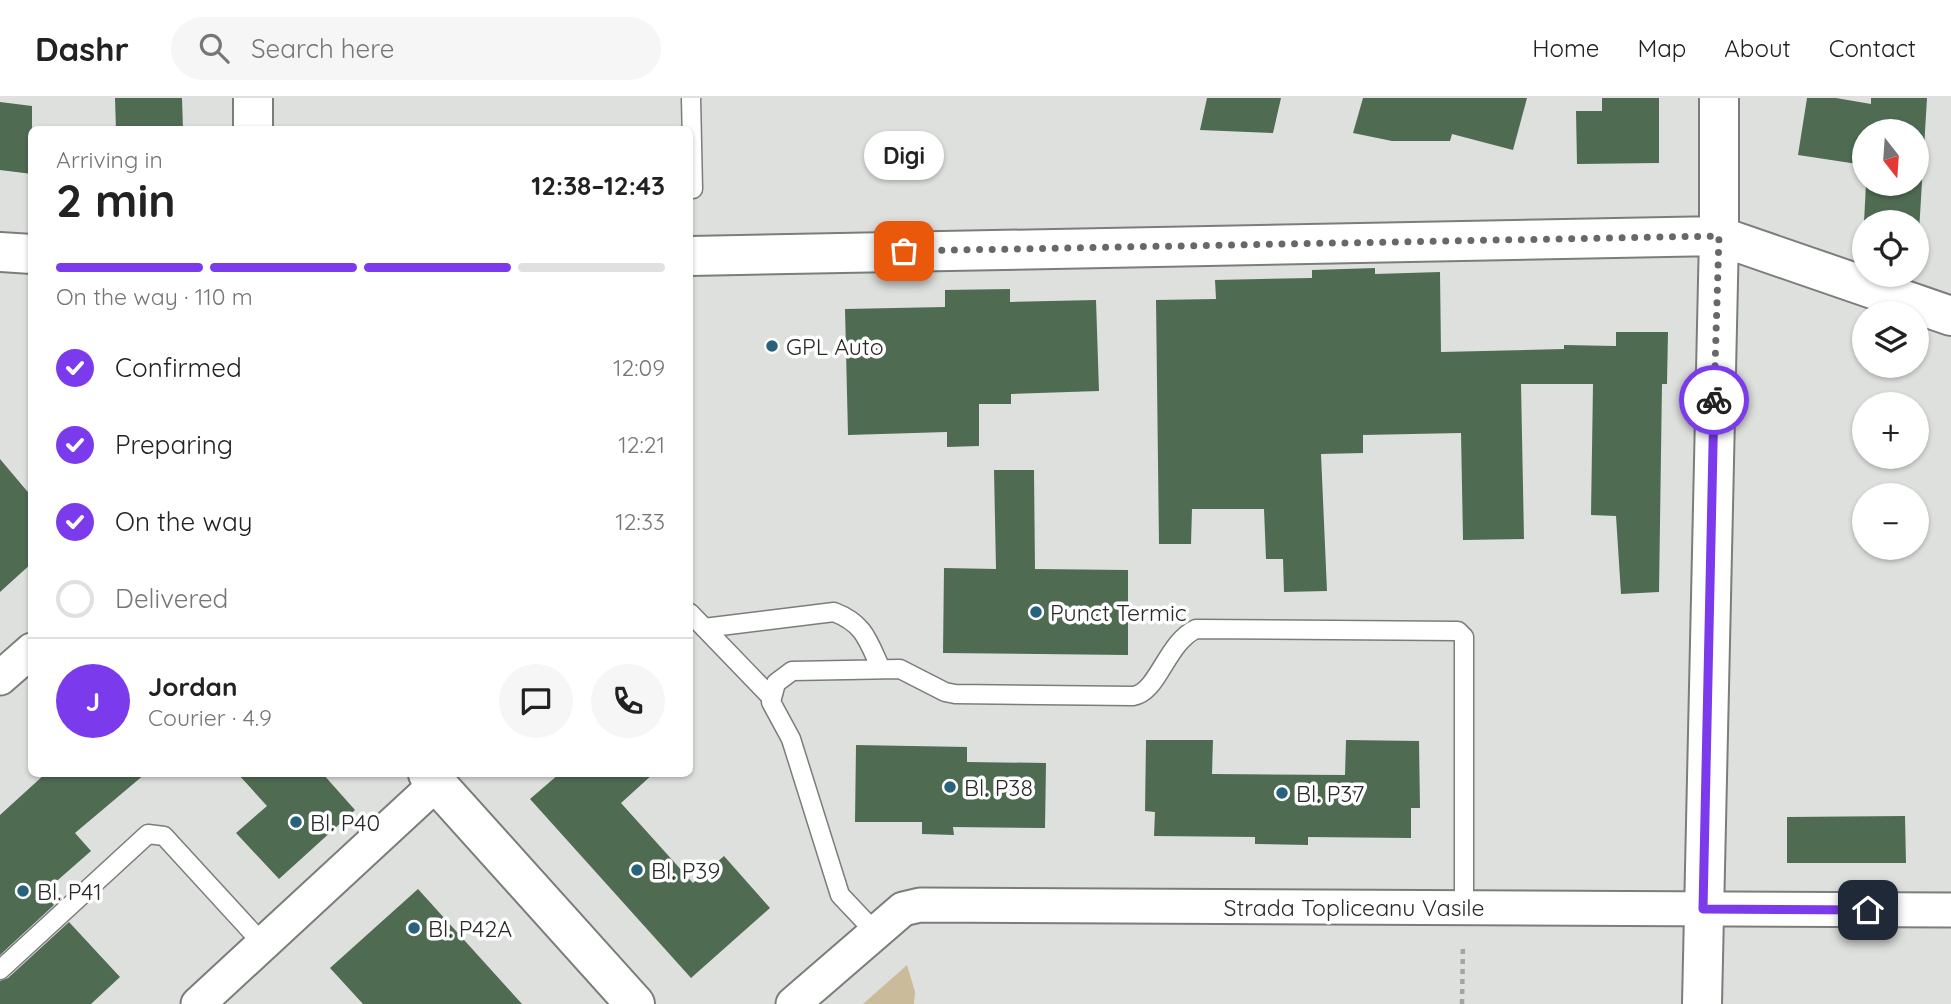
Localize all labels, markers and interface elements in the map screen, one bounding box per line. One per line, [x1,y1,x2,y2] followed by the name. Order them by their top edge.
[171,17,661,80] search box
[35,28,129,69] text: Dashr
[195,29,233,67] icon: search
[251,32,394,65] text: Search here
[1532,33,1599,63] text: Home
[1637,33,1686,63] text: Map
[1724,33,1791,63] text: About
[1829,33,1916,63] text: Contact
[1852,119,1928,196] north arrow
[1852,119,1929,560] map controls
[864,132,944,181] callout: Digi
[883,141,925,170] text: Digi
[56,145,163,174] text: Arriving in
[531,169,665,202] text: 12:38–12:43
[56,171,176,229] text: 2 min
[1852,210,1929,287] button: locate
[874,221,934,281] pin
[885,232,923,270] icon: bag
[56,282,253,311] text: On the way · 110 m
[1852,301,1929,378] button: layers
[786,332,884,361] place label: GPL Auto
[764,338,780,354] marker: GPL Auto
[56,349,94,387] icon: check
[115,351,242,384] text: Confirmed
[613,353,665,382] text: 12:09
[1679,365,1749,435] courier
[1695,381,1733,419] icon: bike
[1852,392,1929,469] button: +
[56,426,94,464] icon: check
[115,428,233,461] text: Preparing
[618,430,665,459] text: 12:21
[1852,483,1929,560] button: −
[56,503,94,541] icon: check
[115,505,253,538] text: On the way
[615,507,665,536] text: 12:33
[115,582,228,615] text: Delivered
[1050,598,1187,627] place label: Punct Termic
[1028,604,1044,620] marker: Punct Termic
[499,664,573,738] button: chat
[591,664,665,738] button: phone
[148,670,237,703] text: Jordan
[86,685,100,718] text: J
[148,703,272,732] text: Courier · 4.9
[964,773,1033,802] place label: Bl. P38
[942,779,958,795] marker: Bl. P38
[1296,779,1364,808] place label: Bl. P37
[1274,785,1290,801] marker: Bl. P37
[310,808,380,837] place label: Bl. P40
[288,814,304,830] marker: Bl. P40
[651,856,720,885] place label: Bl. P39
[629,862,645,878] marker: Bl. P39
[37,877,102,906] place label: Bl. P41
[1838,880,1898,940] pin
[15,883,31,899] marker: Bl. P41
[1849,891,1887,929] icon: home
[1224,893,1484,922] street label: Strada Topliceanu Vasile
[428,914,512,943] place label: Bl. P42A
[406,920,422,936] marker: Bl. P42A

